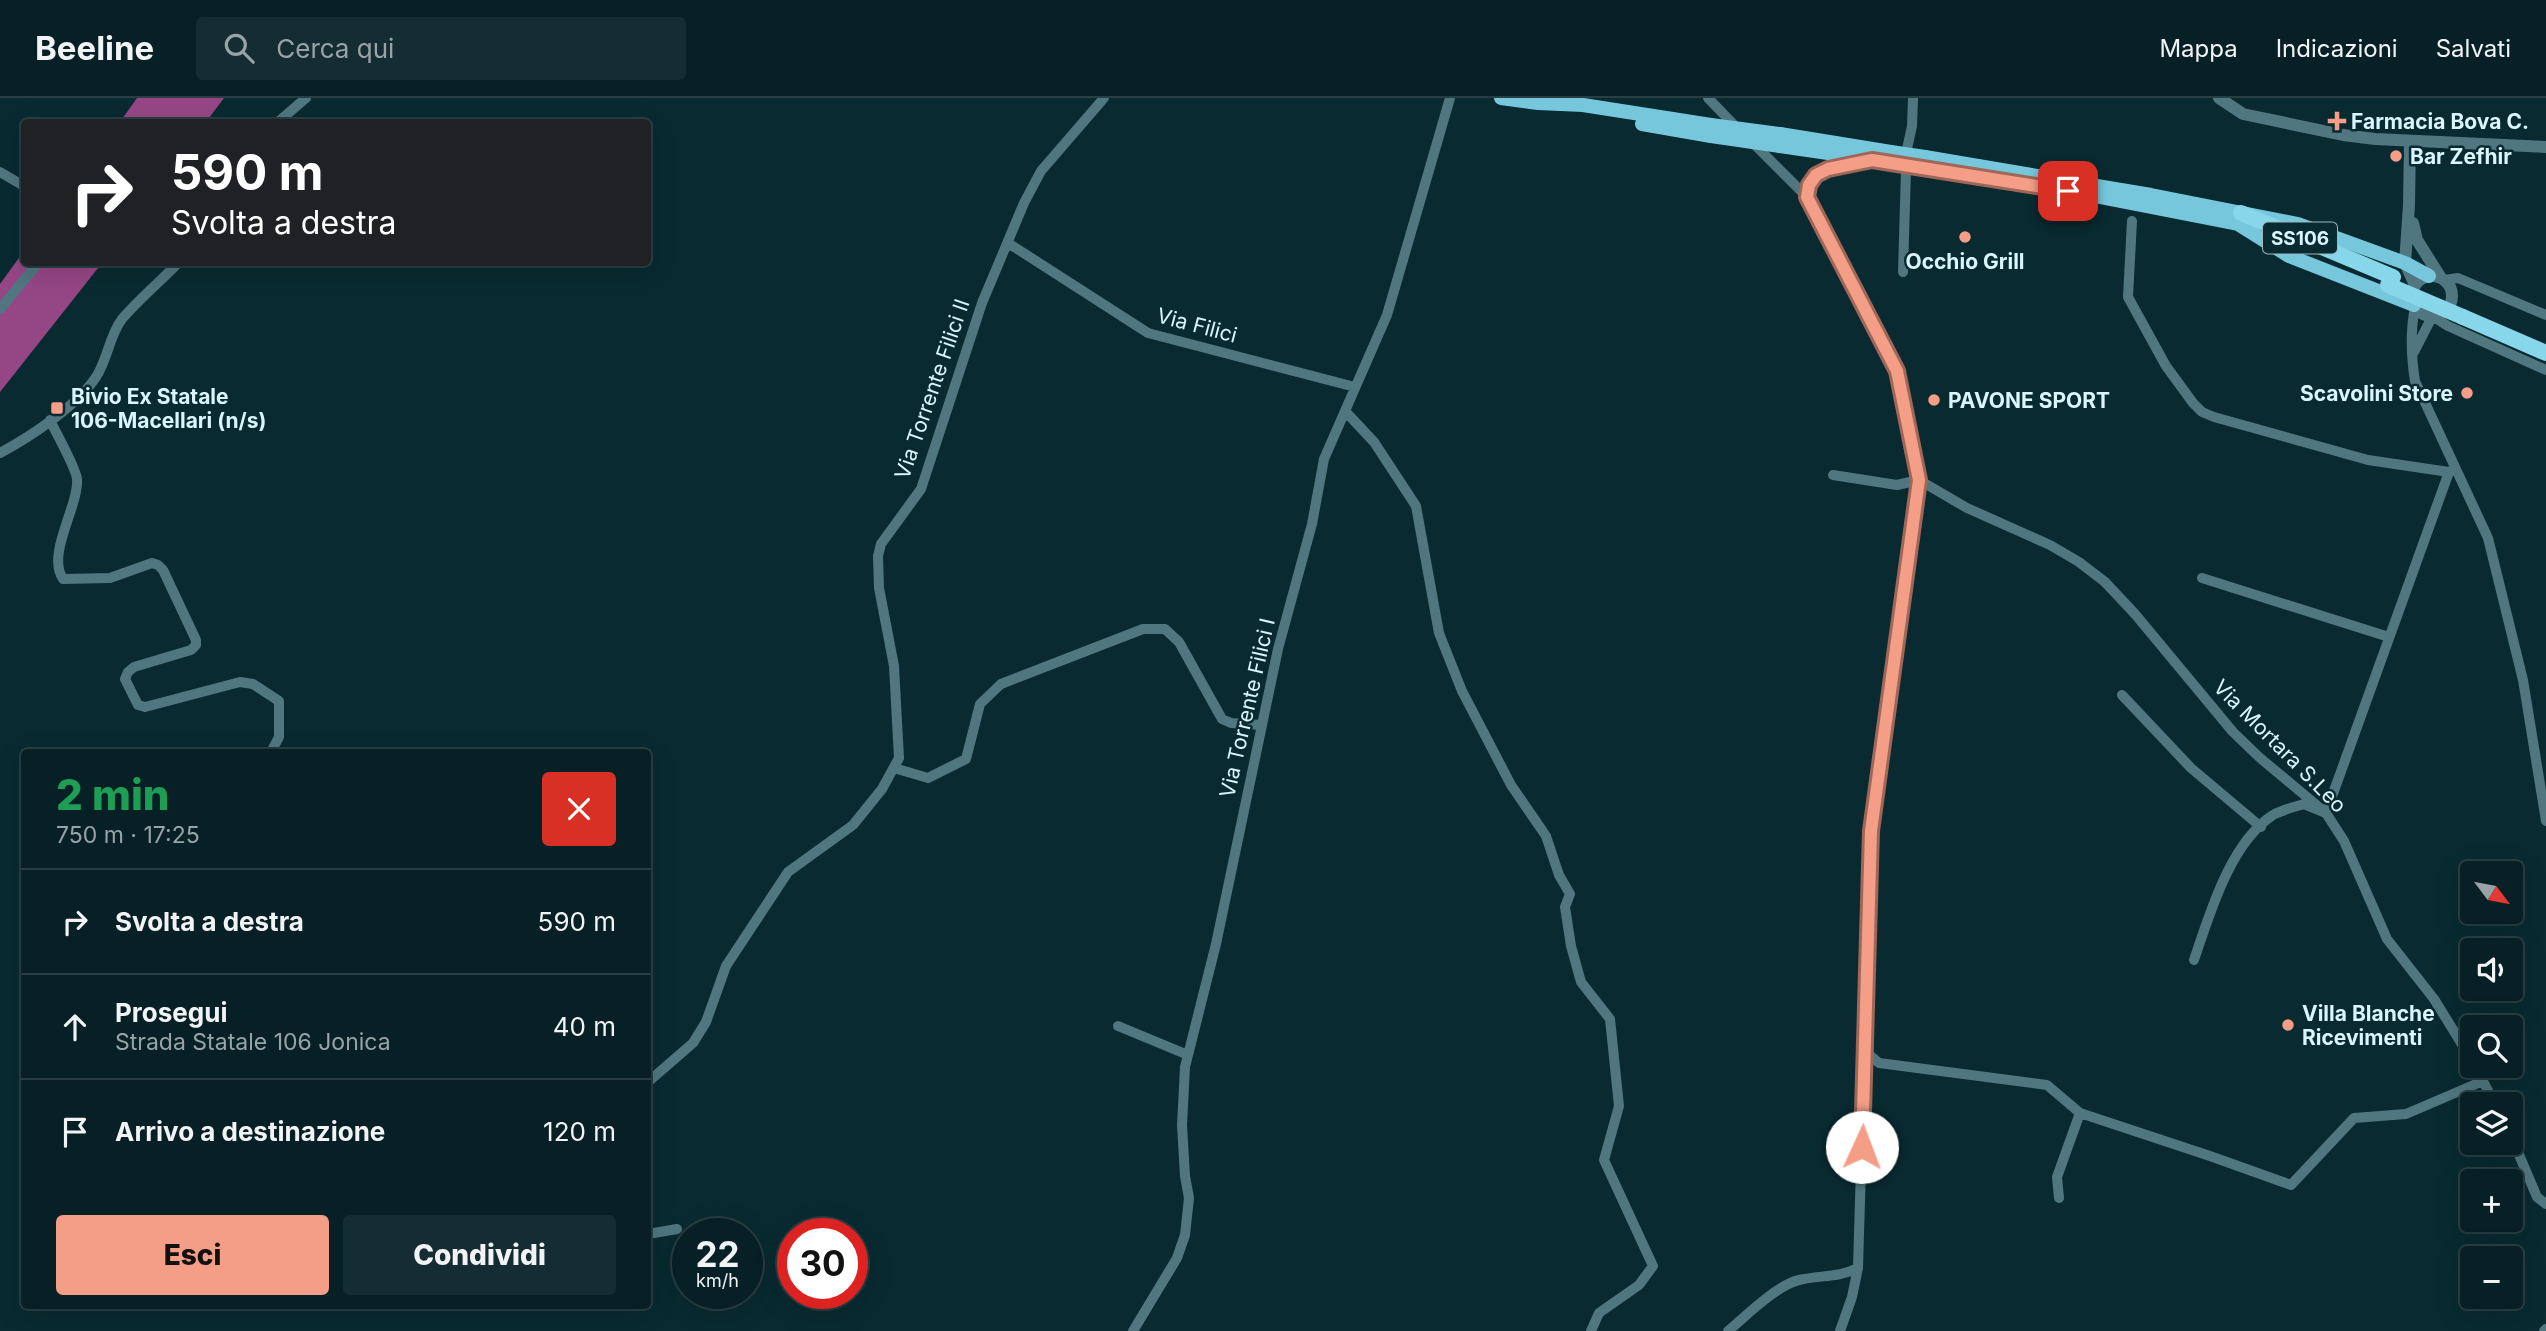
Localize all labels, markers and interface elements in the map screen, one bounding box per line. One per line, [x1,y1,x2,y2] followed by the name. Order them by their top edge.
[196,17,686,80] search box
[35,28,154,68] text: Beeline
[220,29,258,67] icon: search
[276,33,394,64] text: Cerca qui
[2159,34,2238,63] text: Mappa
[2276,34,2398,63] text: Indicazioni
[2436,34,2511,63] text: Salvati
[2351,109,2529,134] place label: Farmacia Bova C.
[2329,113,2345,129] marker: Farmacia Bova C.
[171,143,324,202] text: 590 m
[2410,144,2512,169] place label: Bar Zefhir
[56,147,147,238] icon: right
[2388,148,2404,164] marker: Bar Zefhir
[2038,161,2098,221] pin
[2049,172,2087,210] icon: arrive
[171,203,396,242] text: Svolta a destra
[2263,222,2337,254] road number: SS106
[1957,229,1973,245] marker: Occhio Grill
[1905,249,2025,274] place label: Occhio Grill
[889,296,975,482] street label: Via Torrente Filici II
[1154,302,1240,348] street label: Via Filici
[2300,381,2453,406] place label: Scavolini Store
[71,384,266,433] place label: Bivio Ex Statale 106-Macellari (n/s)
[2459,385,2475,401] marker: Scavolini Store
[1948,388,2110,413] place label: PAVONE SPORT
[1926,392,1942,408] marker: PAVONE SPORT
[49,400,65,416] marker: Bivio Ex Statale 106-Macellari (n/s)
[1214,616,1280,800] street label: Via Torrente Filici I
[2208,674,2352,818] street label: Via Mortara S.Leo
[56,769,170,820] text: 2 min
[542,772,616,846] button: close
[56,821,200,849] text: 750 m · 17:25
[2460,861,2524,924] north arrow
[2460,861,2523,1309] map controls
[56,903,94,941] icon: right
[115,906,304,937] text: Svolta a destra
[538,906,616,937] text: 590 m
[2460,938,2523,1001] button: sound
[115,997,227,1028] text: Prosegui
[2302,1001,2435,1050] place label: Villa Blanche Ricevimenti
[56,1008,94,1046] icon: ahead
[553,1011,616,1042] text: 40 m
[2460,1015,2523,1078] button: search
[2280,1017,2296,1033] marker: Villa Blanche Ricevimenti
[115,1028,391,1056] text: Strada Statale 106 Jonica
[2460,1092,2523,1155] button: layers
[1825,1110,1899,1184] position arrow
[56,1113,94,1151] icon: arrive
[115,1116,385,1147] text: Arrivo a destinazione
[543,1116,616,1147] text: 120 m
[2460,1169,2523,1232] button: +
[56,1215,329,1295] button: Esci
[343,1215,616,1295] button: Condividi
[777,1218,868,1309] speed limit sign: 30
[695,1233,740,1275] text: 22
[2460,1246,2523,1309] button: −
[696,1270,739,1291] text: km/h

